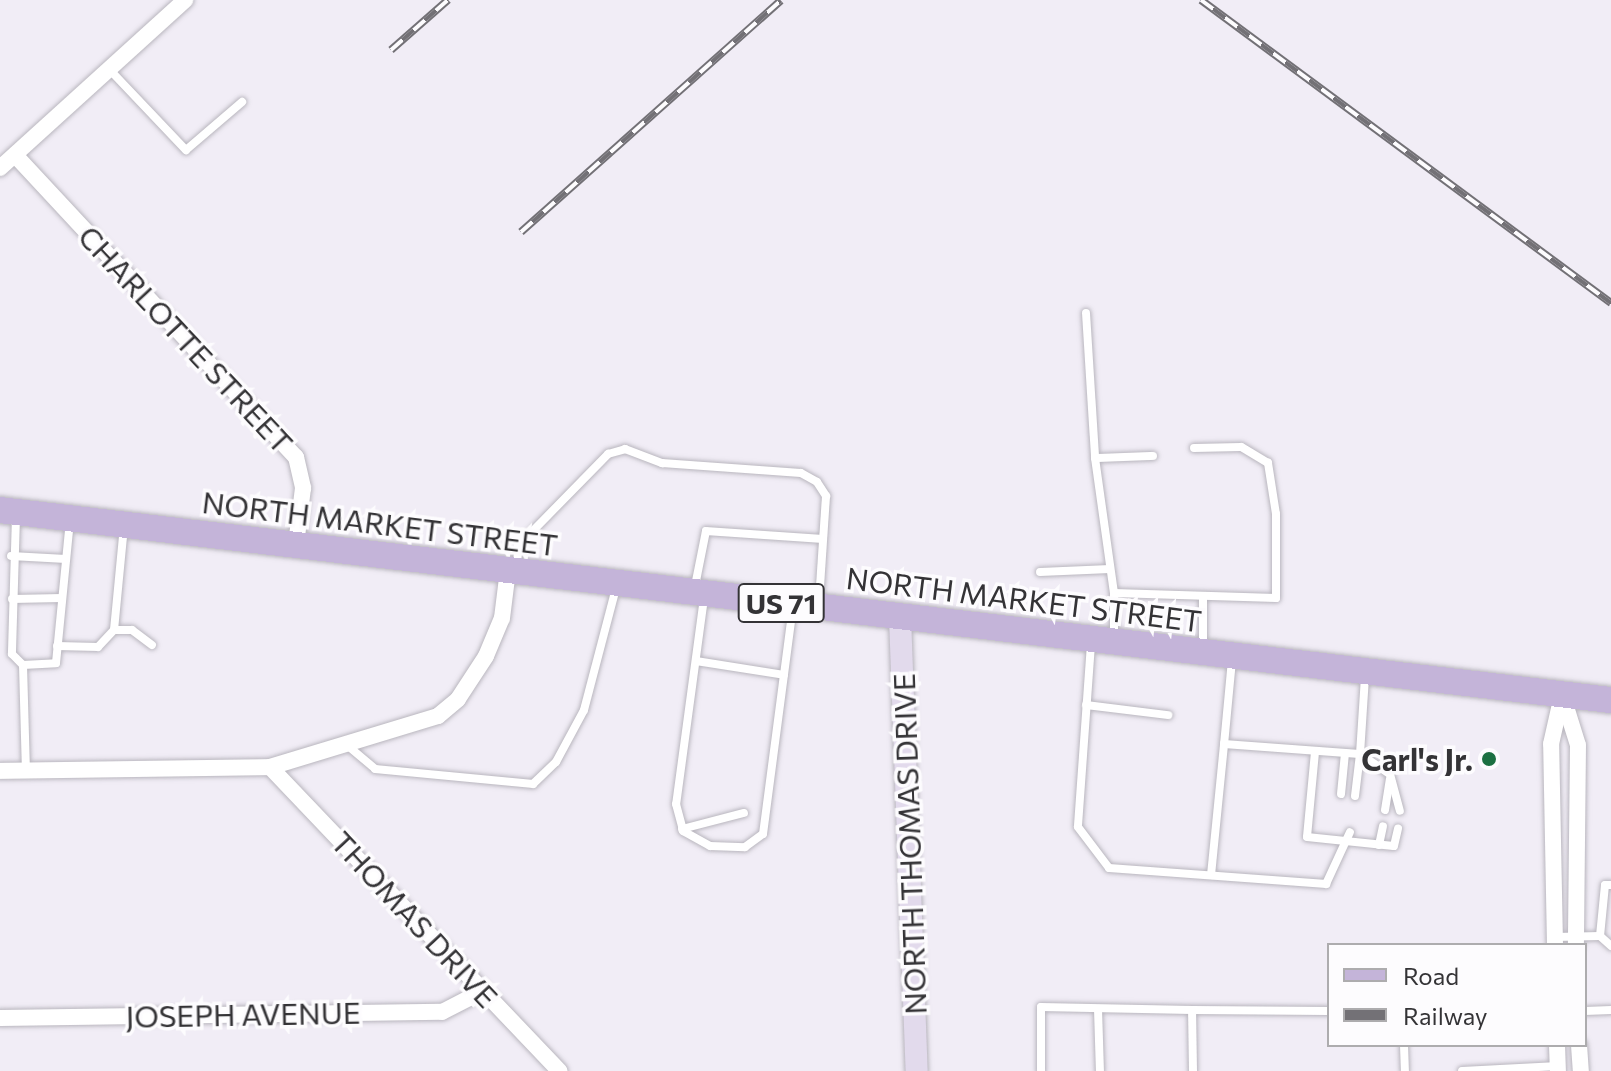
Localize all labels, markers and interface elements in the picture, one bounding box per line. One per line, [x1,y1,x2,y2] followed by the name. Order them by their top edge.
[71,218,301,460] street label: CHARLOTTE STREET
[200,483,560,563] street label: NORTH MARKET STREET
[844,559,1204,639] street label: NORTH MARKET STREET
[737,579,825,627] road number: US 71
[885,673,933,1015] street label: NORTH THOMAS DRIVE
[1361,741,1473,777] place label: Carl's Jr.
[1480,750,1498,768] marker: Carl's Jr.
[324,824,506,1014] street label: THOMAS DRIVE
[1327,943,1587,1047] legend
[1403,961,1459,990] text: Road
[125,994,361,1034] street label: JOSEPH AVENUE
[1403,1001,1488,1030] text: Railway

